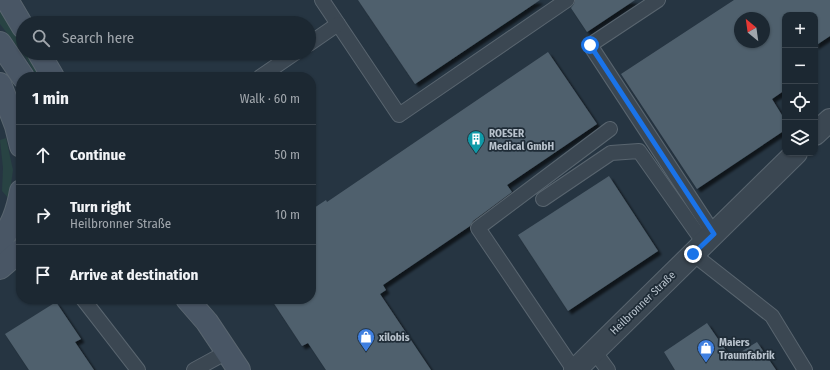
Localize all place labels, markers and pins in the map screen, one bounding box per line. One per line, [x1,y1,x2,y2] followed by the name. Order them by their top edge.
[489,127,555,153] place label: ROESER Medical GmbH
[466,129,486,154] building icon: ROESER Medical GmbH
[356,327,376,352] shop icon: xilobis
[378,331,410,344] place label: xilobis
[719,336,775,362] place label: Maiers Traumfabrik
[696,338,716,363] shop icon: Maiers Traumfabrik

